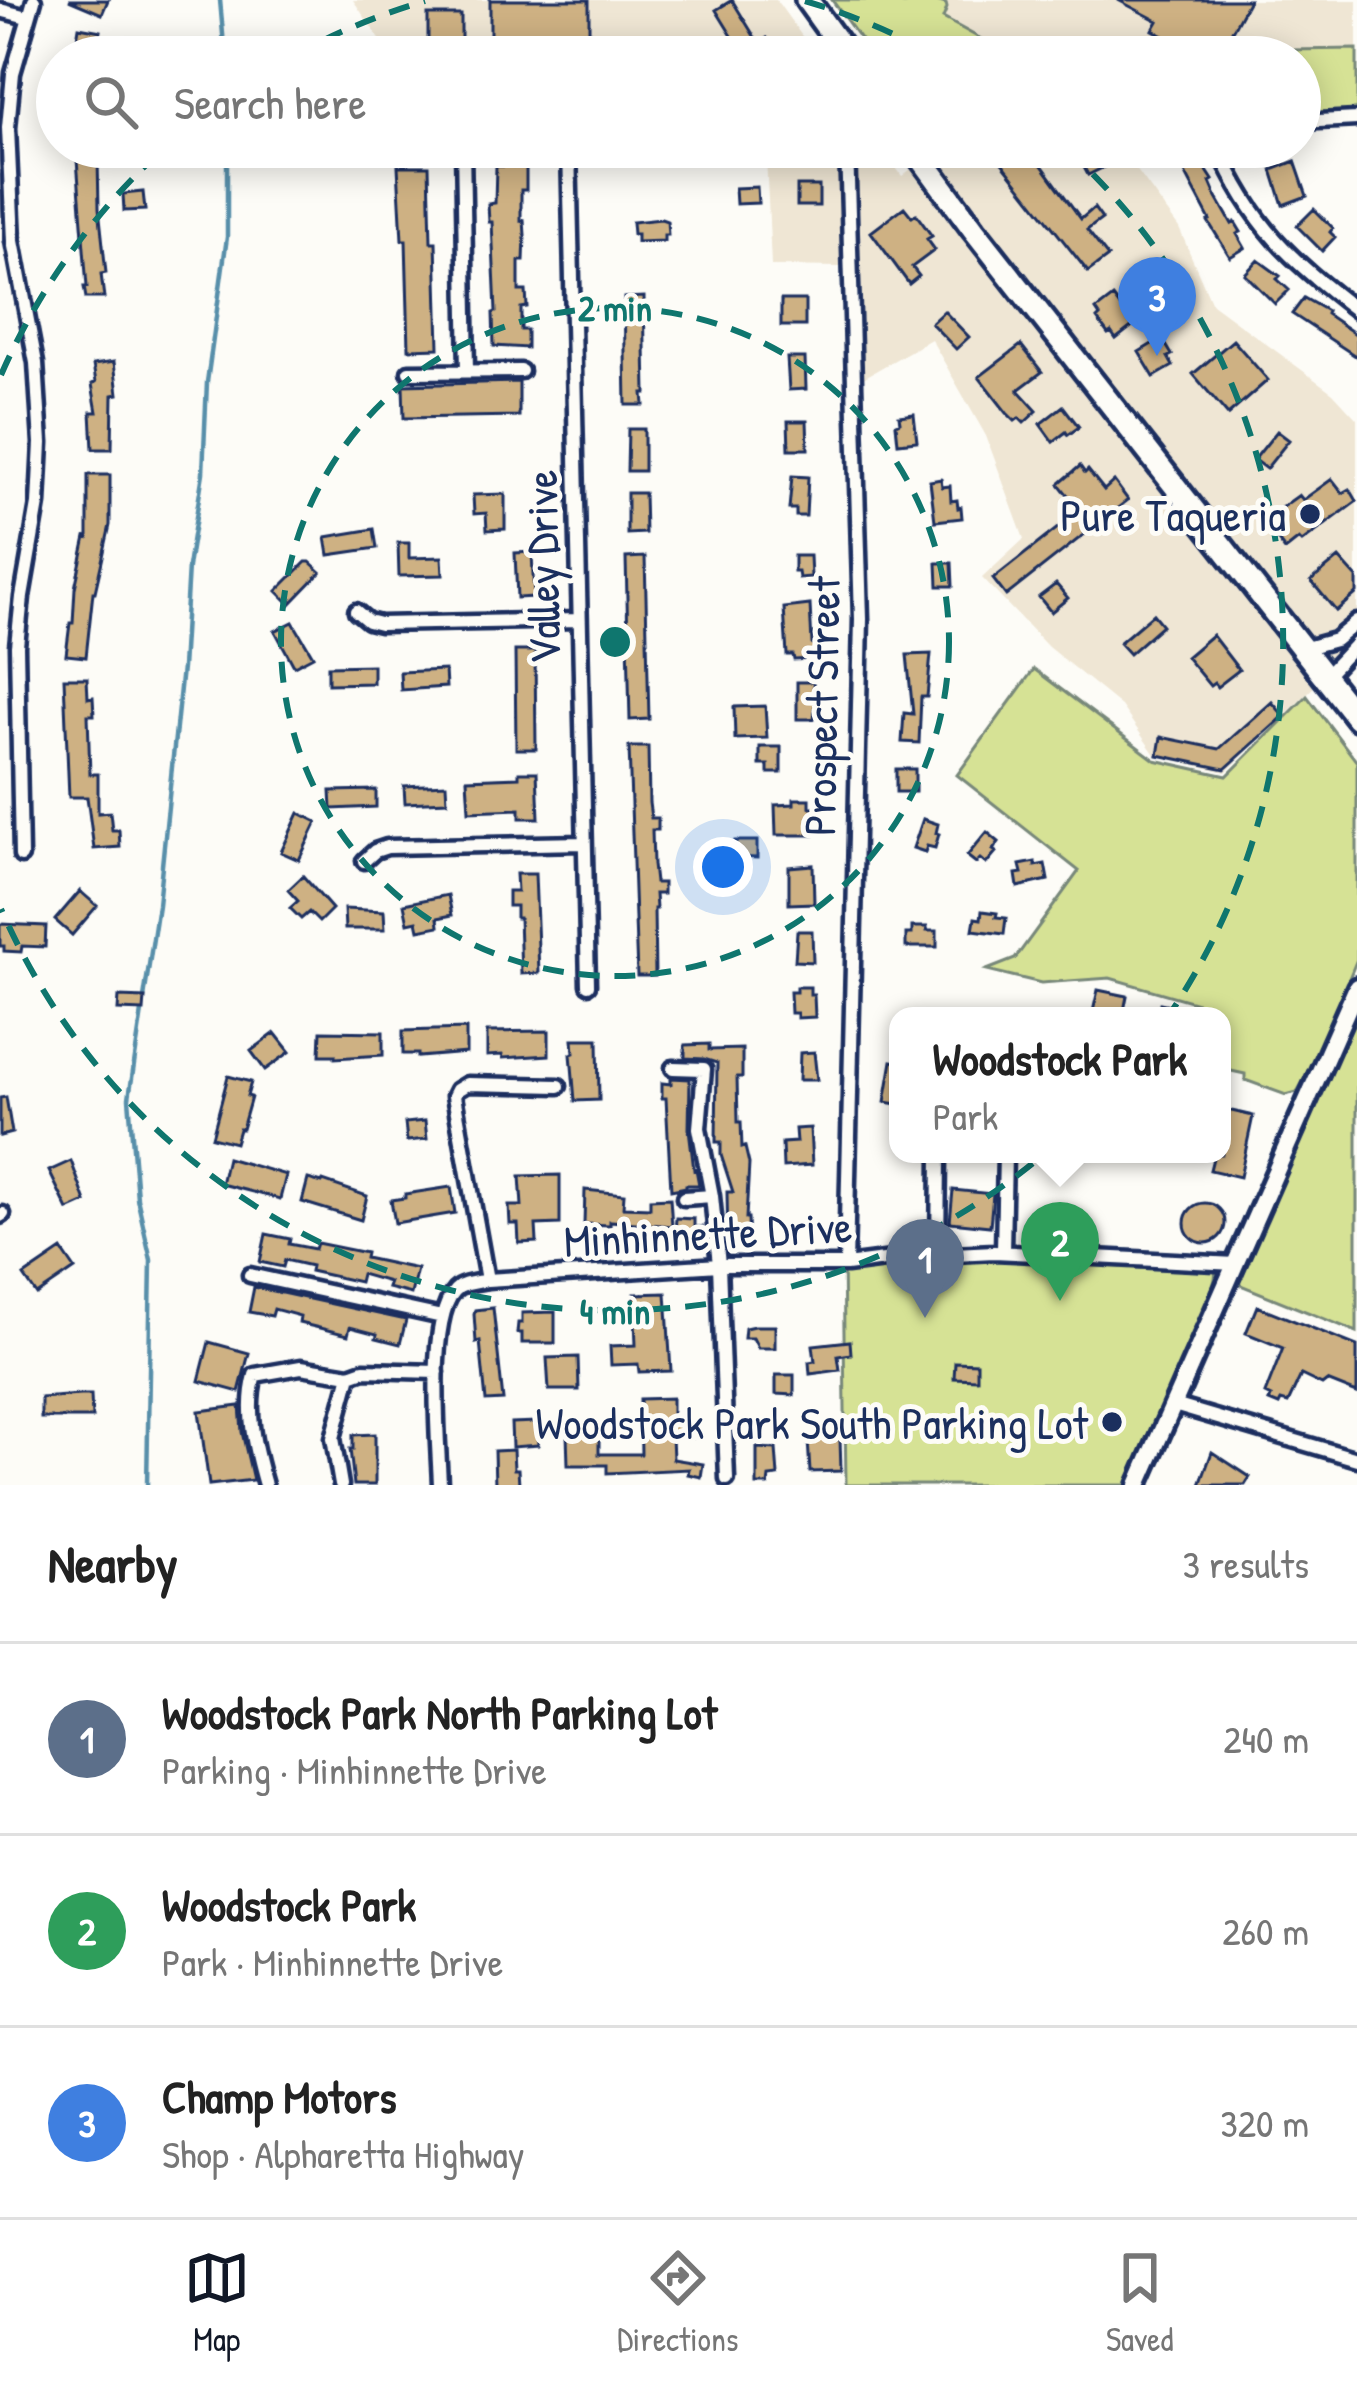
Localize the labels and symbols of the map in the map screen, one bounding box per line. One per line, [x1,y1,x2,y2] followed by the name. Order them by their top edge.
[1118,257,1196,356] pin: 3
[578,283,652,332] text: 2 min
[510,469,574,665] street label: Valley Drive
[1060,484,1286,545] place label: Pure Taqueria
[1297,501,1323,527] marker: Pure Taqueria
[788,575,854,836] street label: Prospect Street
[594,621,636,663] centre of rings
[693,837,753,897] your location
[562,1195,854,1271] street label: Minhinnette Drive
[1021,1202,1099,1301] pin: 2
[886,1219,964,1318] pin: 1
[580,1286,650,1335] text: 4 min
[535,1392,1089,1453] place label: Woodstock Park South Parking Lot
[1099,1409,1125,1435] marker: Woodstock Park South Parking Lot

